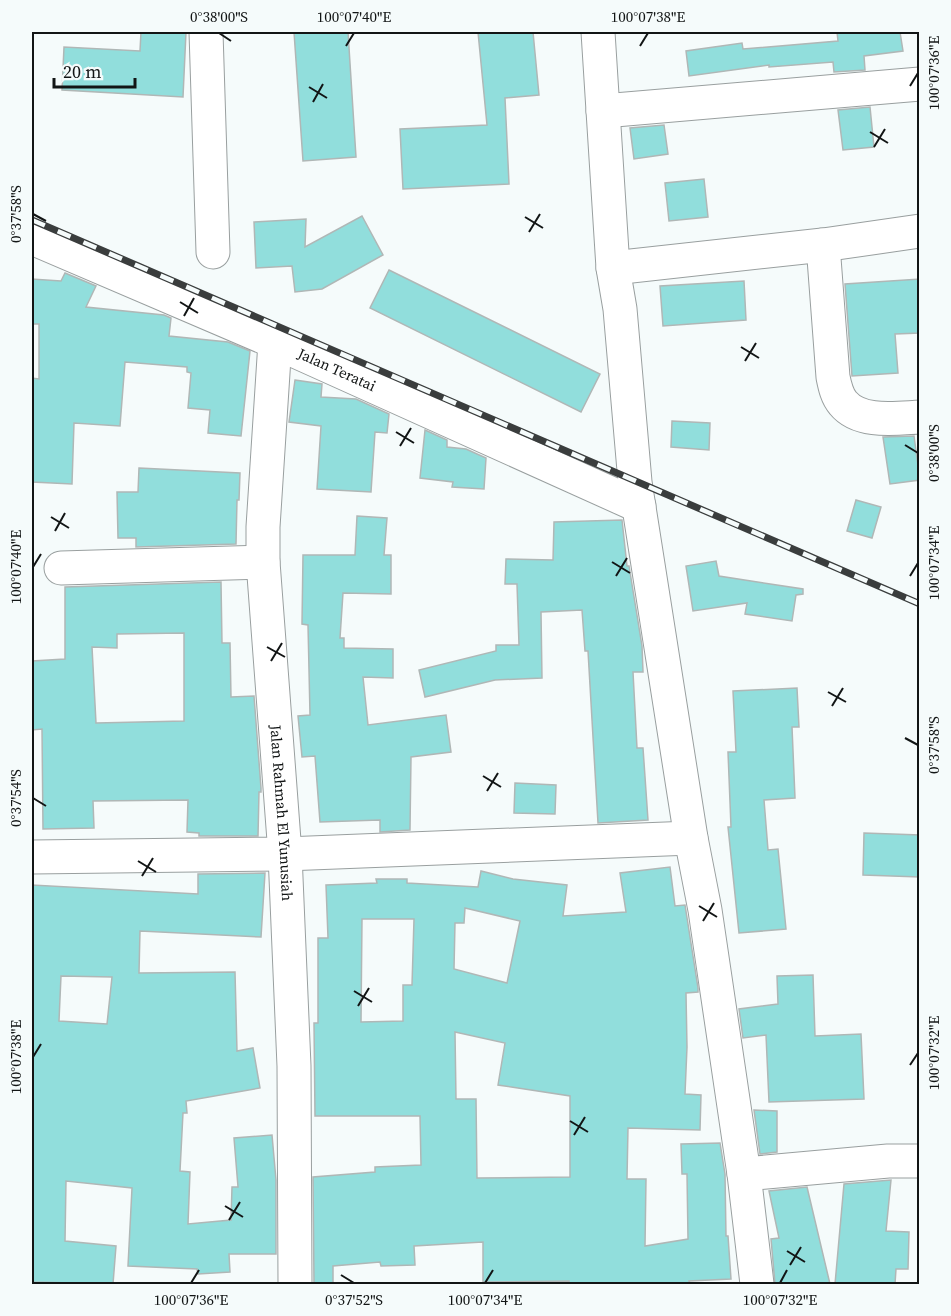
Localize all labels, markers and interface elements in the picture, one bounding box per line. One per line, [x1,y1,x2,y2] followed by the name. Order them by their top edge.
[190,6,248,27] text: 0°38'00"S
[317,6,391,27] text: 100°07'40"E
[611,6,685,27] text: 100°07'38"E
[923,36,944,110] text: 100°07'36"E
[54,51,135,89] scale bar
[63,59,101,84] text: 20 m
[5,185,26,243] text: 0°37'58"S
[294,342,379,396] street label: Jalan Teratai
[923,424,944,482] text: 0°38'00"S
[923,526,944,600] text: 100°07'34"E
[5,530,26,604] text: 100°07'40"E
[923,716,944,774] text: 0°37'58"S
[265,723,298,901] street label: Jalan Rahmah El Yunusiah
[5,769,26,827] text: 0°37'54"S
[923,1016,944,1090] text: 100°07'32"E
[5,1020,26,1094] text: 100°07'38"E
[154,1289,228,1310] text: 100°07'36"E
[325,1289,383,1310] text: 0°37'52"S
[448,1289,522,1310] text: 100°07'34"E
[743,1289,817,1310] text: 100°07'32"E

